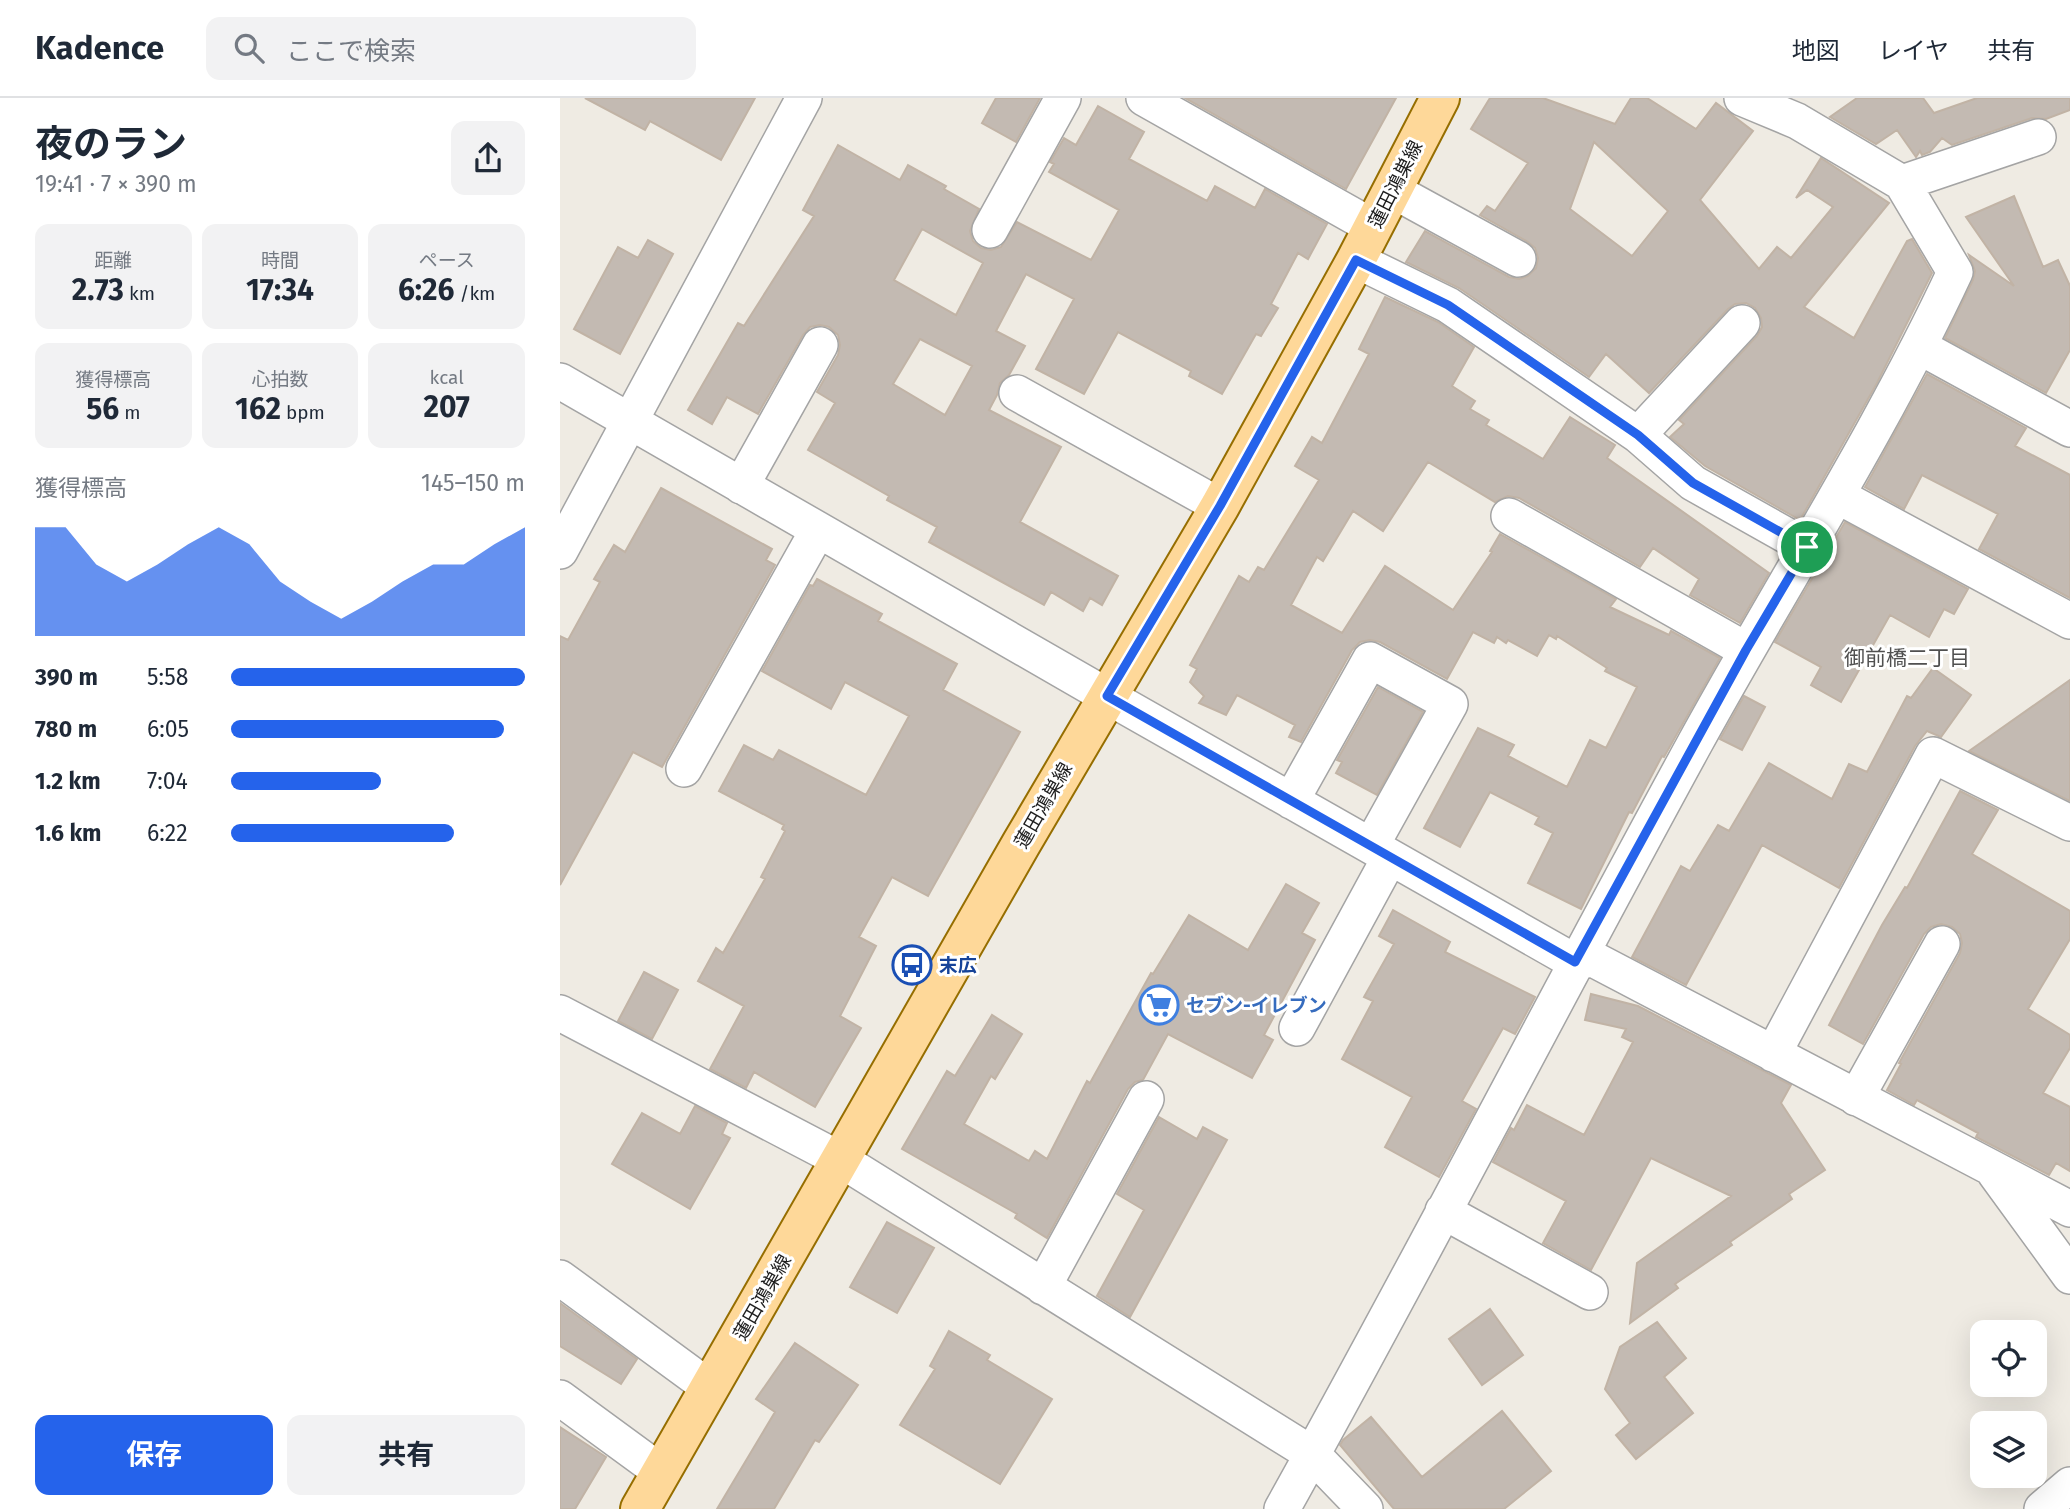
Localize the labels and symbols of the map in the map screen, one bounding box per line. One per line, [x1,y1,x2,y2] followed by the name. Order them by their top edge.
[1364,137,1427,232] street label: 蓮田鴻巣線
[1777,517,1837,577] pin
[1844,645,1970,671] district label: 御前橋二丁目
[1010,758,1077,852] street label: 蓮田鴻巣線
[891,944,933,986] bus stop icon: 末広
[939,954,977,977] place label: 末広
[1138,984,1180,1026] supermarket icon: セブン-イレブン
[1186,994,1327,1017] place label: セブン-イレブン
[729,1250,796,1344] street label: 蓮田鴻巣線

